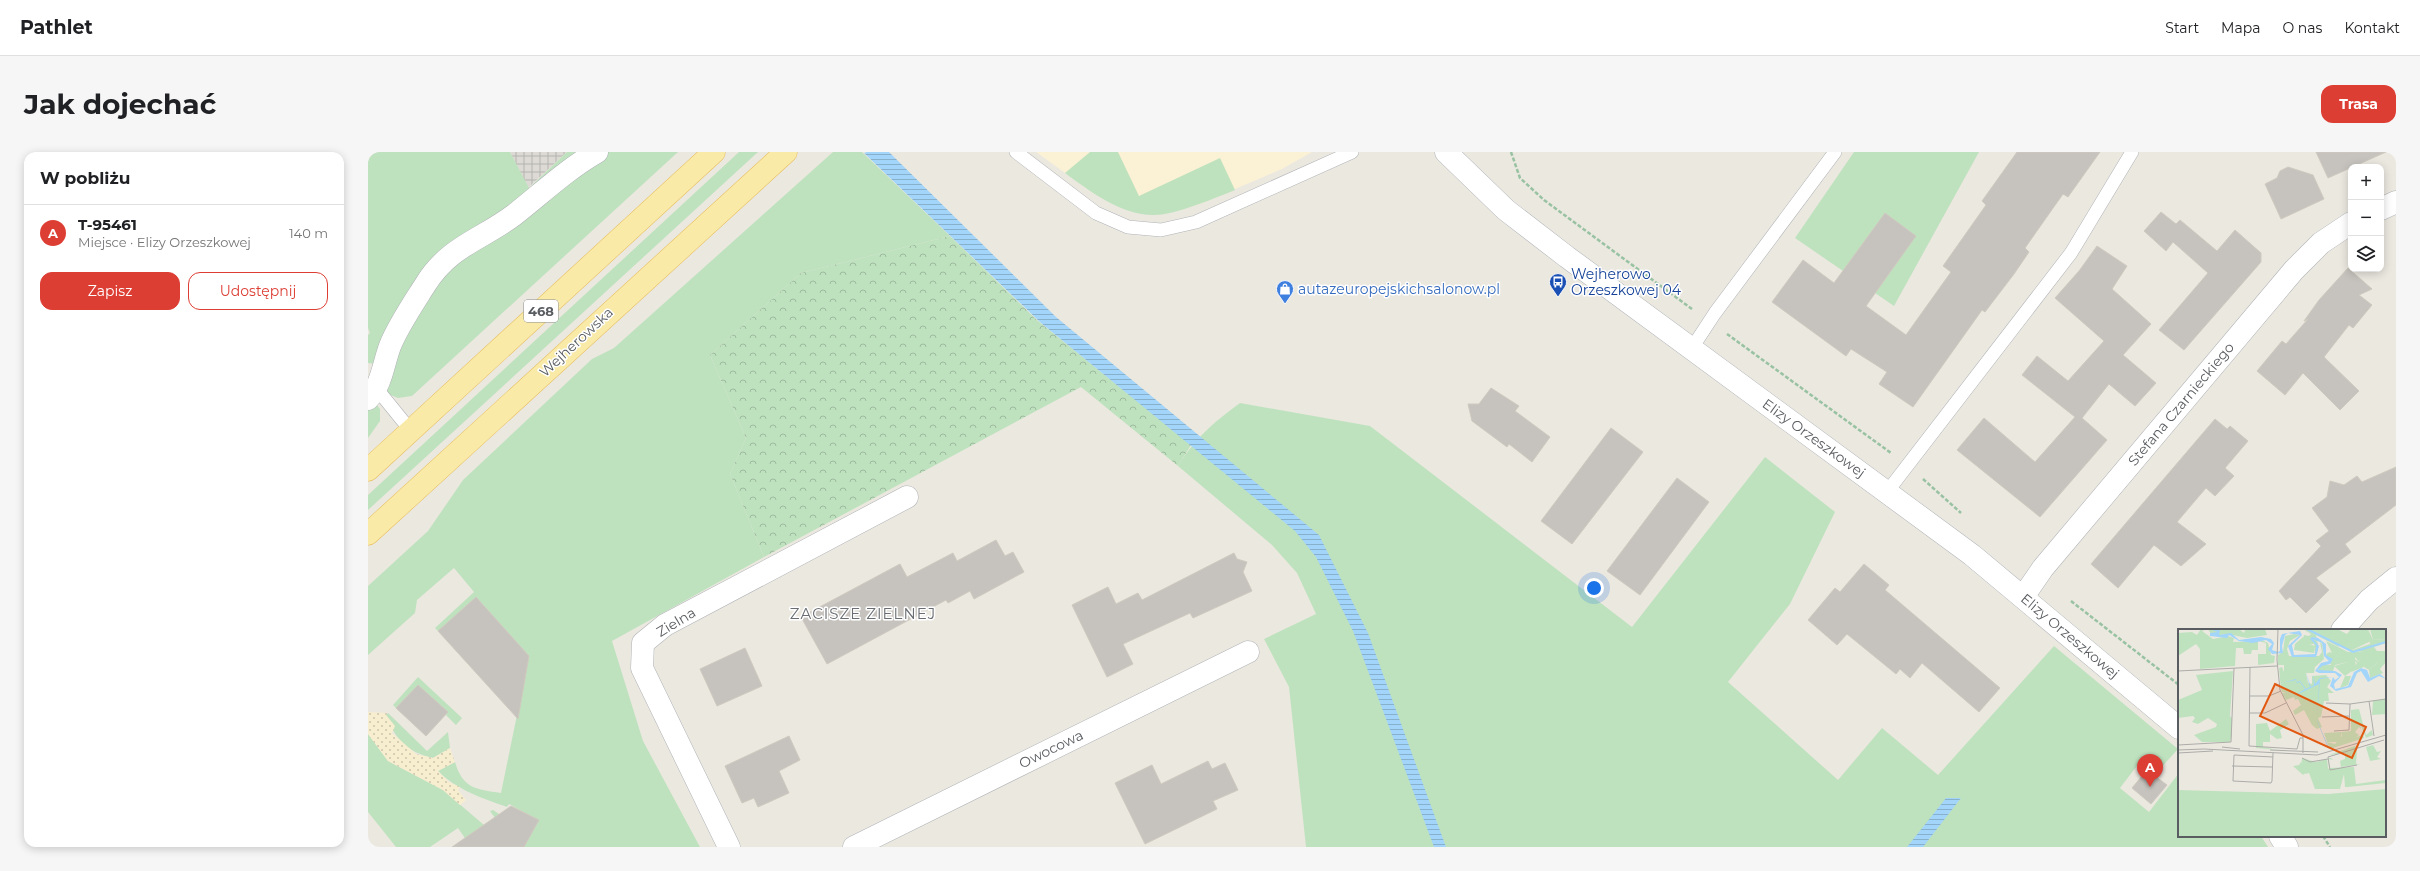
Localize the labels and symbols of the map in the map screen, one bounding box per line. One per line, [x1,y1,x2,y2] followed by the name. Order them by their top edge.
[1571,265,1682,299] place label: Wejherowo Orzeszkowej 04
[1548,272,1568,297] bus stop icon: Wejherowo Orzeszkowej 04
[1275,279,1295,304] shop icon: autazeuropejskichsalonow.pl
[1298,280,1500,298] place label: autazeuropejskichsalonow.pl
[524,300,558,322] road number: 468
[535,303,617,381] street label: Wejherowska
[2124,338,2238,469] street label: Stefana Czarnieckiego
[1759,395,1869,481] street label: Elizy Orzeszkowej
[1584,578,1604,598] your location
[2017,590,2123,682] street label: Elizy Orzeszkowej
[653,603,699,641] street label: Zielna
[790,604,936,623] district label: ZACISZE ZIELNEJ
[2178,629,2386,837] inset map
[1016,726,1086,772] street label: Owocowa
[2137,754,2163,787] pin: A

